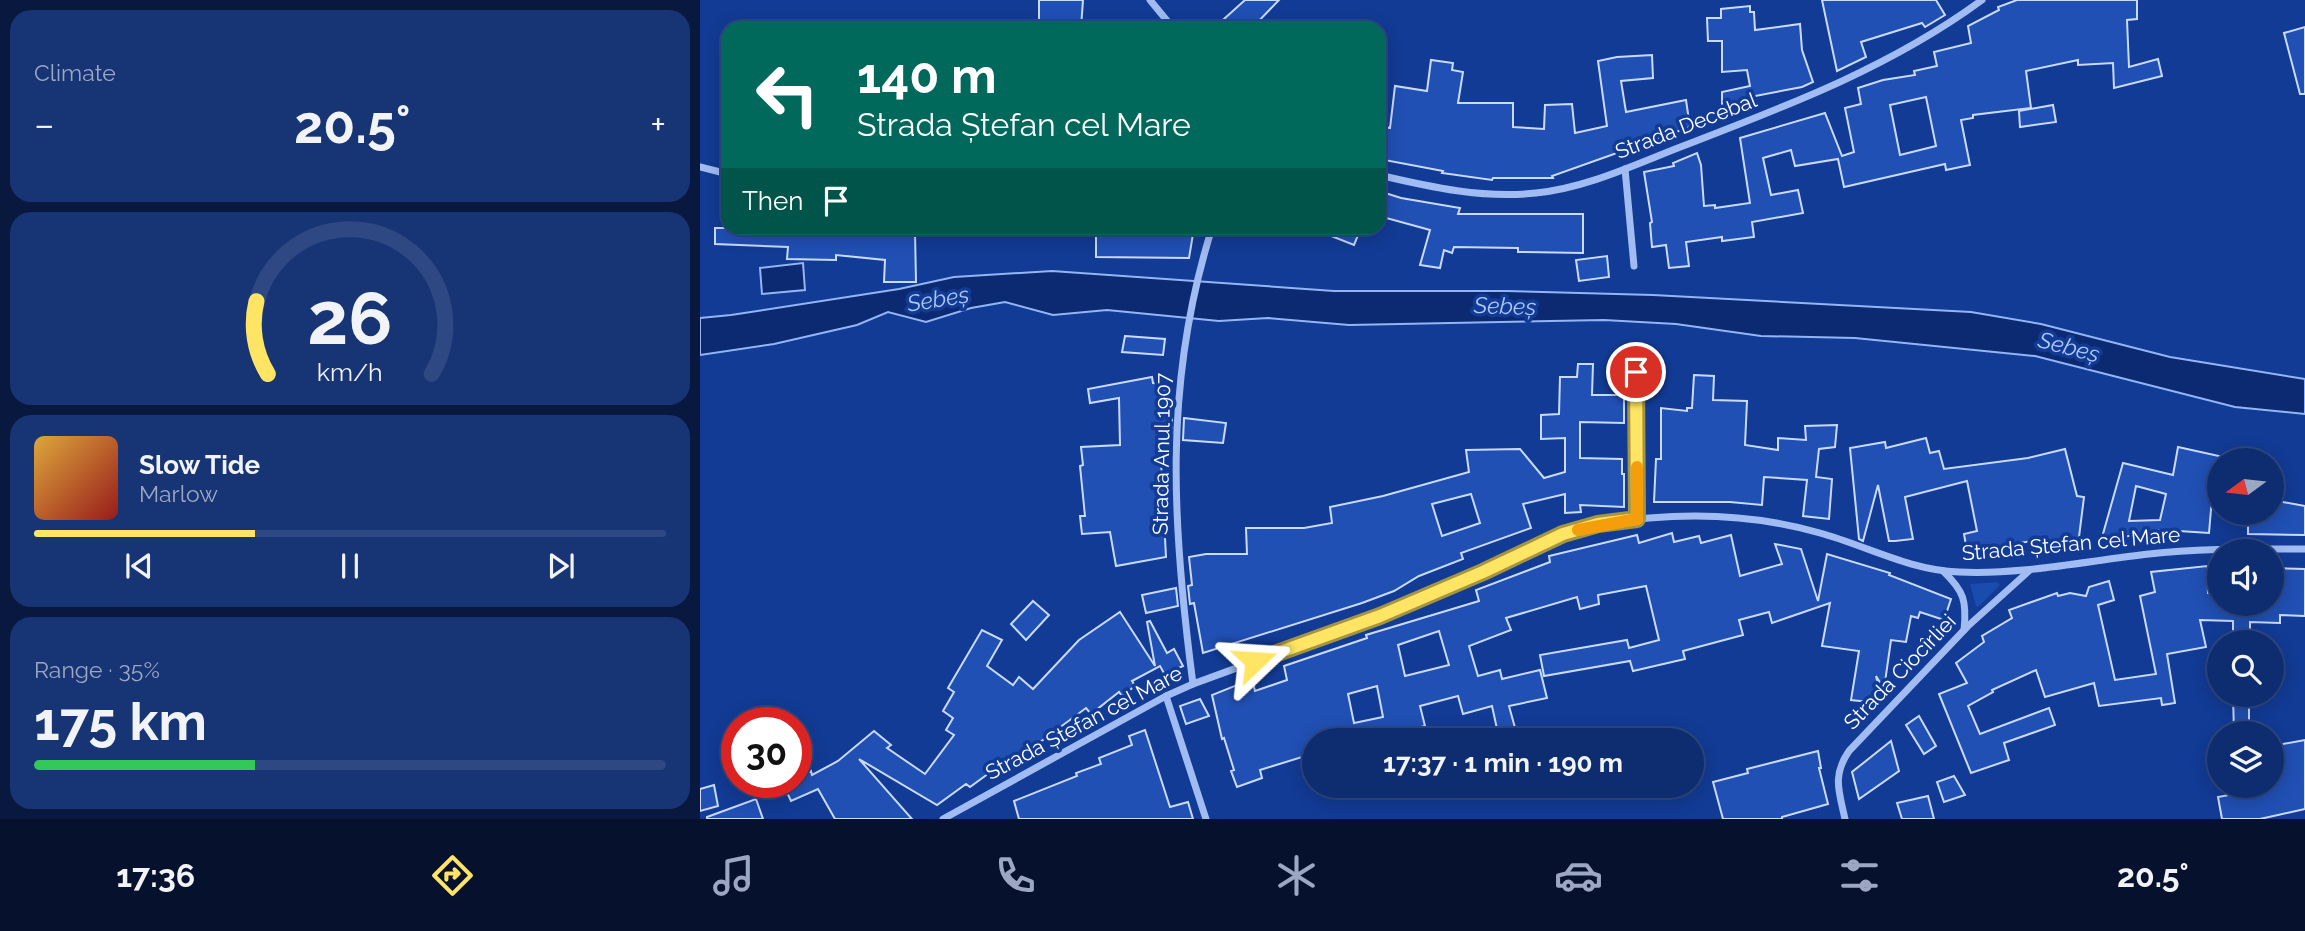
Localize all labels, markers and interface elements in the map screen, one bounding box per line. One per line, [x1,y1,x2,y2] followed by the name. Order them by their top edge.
[857,47,997,104] text: 140 m
[742,49,833,140] icon: left
[34,59,116,86] text: Climate
[1612,87,1760,164] street label: Strada Decebal
[294,94,411,155] text: 20.5°
[34,102,54,147] text: −
[650,102,666,147] text: +
[857,106,1191,143] text: Strada Ștefan cel Mare
[817,182,855,220] icon: arrive
[742,186,803,216] text: Then
[307,277,393,362] text: 26
[904,280,971,317] water label: Sebeș
[1472,291,1537,320] water label: Sebeș
[2035,325,2103,368] water label: Sebeș
[1606,342,1666,402] pin
[1617,353,1655,391] icon: arrive
[317,357,383,387] text: km/h
[1148,372,1175,535] street label: Strada Anul 1907
[2207,448,2284,525] north arrow
[2207,448,2284,798] map controls
[139,450,260,480] text: Slow Tide
[139,480,218,507] text: Marlow
[1961,522,2181,566] street label: Strada Ștefan cel Mare
[2207,539,2284,616] button: sound
[120,547,158,585] icon: previous
[331,547,369,585] icon: pause
[542,547,580,585] icon: next
[1838,609,1961,734] street label: Strada Ciocîrliei
[1218,624,1292,698] position arrow
[2207,630,2284,707] button: search
[34,656,160,683] text: Range · 35%
[981,660,1186,785] street label: Strada Ștefan cel Mare
[34,691,207,752] text: 175 km
[721,707,812,798] speed limit sign: 30
[2207,721,2284,798] button: layers
[1383,748,1623,778] text: 17:37 · 1 min · 190 m
[428,851,477,900] icon: directions
[709,851,758,900] icon: music
[991,851,1040,900] icon: phone
[1272,851,1321,900] icon: climate
[1554,851,1603,900] icon: car
[1835,851,1884,900] icon: filters
[116,857,195,894] text: 17:36
[2117,857,2189,894] text: 20.5°

